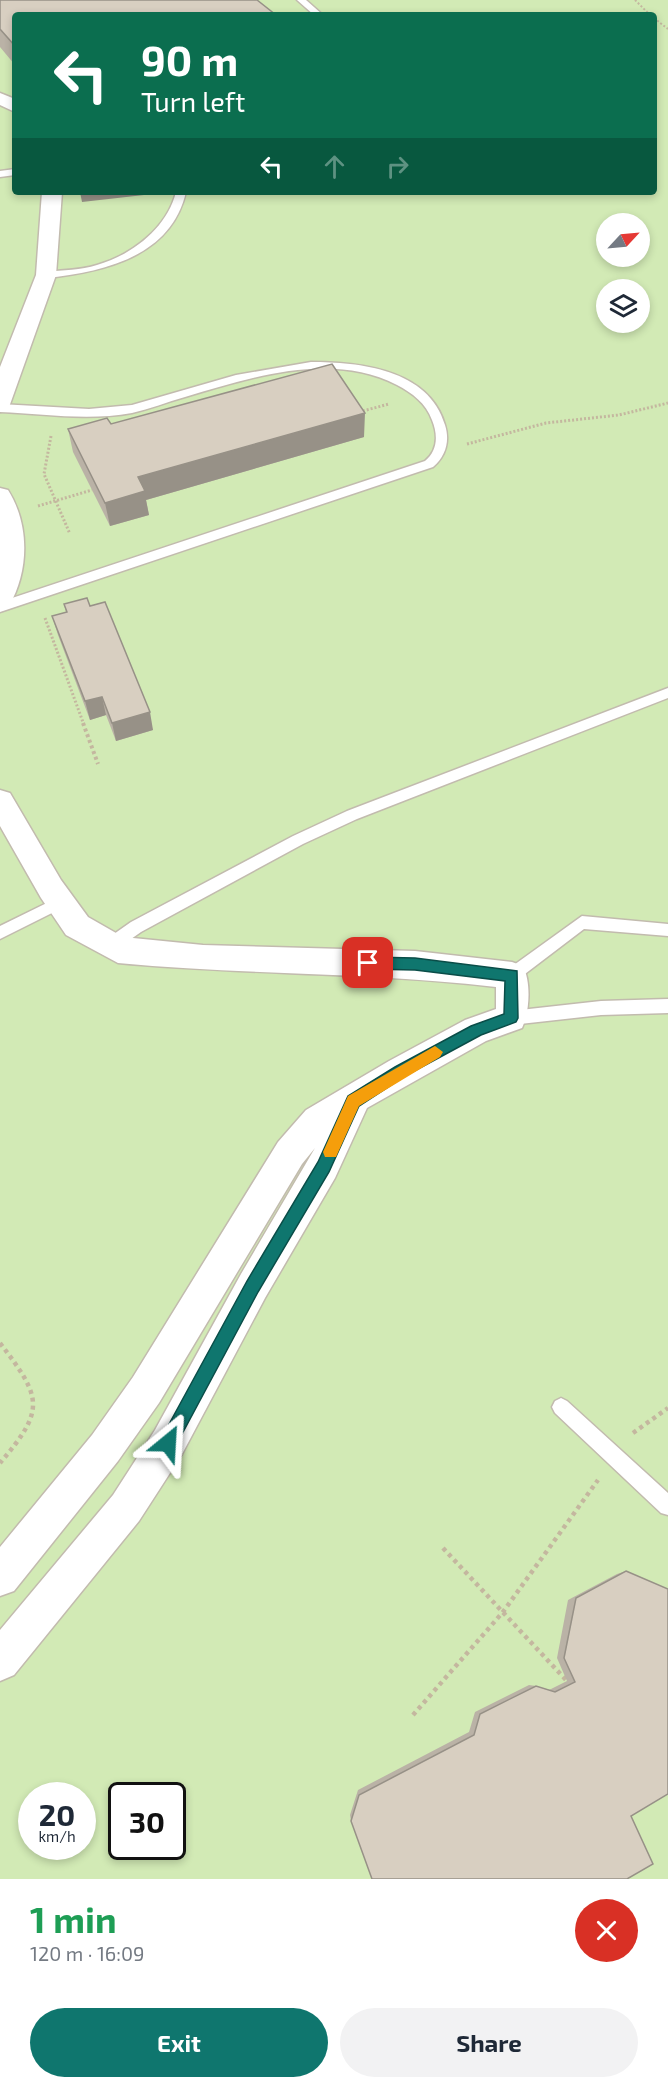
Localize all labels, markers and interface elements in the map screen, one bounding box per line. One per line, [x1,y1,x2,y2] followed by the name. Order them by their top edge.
[141,34,238,84] text: 90 m
[42,36,120,114] icon: left
[141,85,245,117] text: Turn left
[255,150,288,183] icon: left
[318,150,351,183] icon: ahead
[381,150,414,183] icon: right
[596,213,650,267] north arrow
[596,213,650,333] map controls
[596,279,650,333] button: layers
[342,937,393,988] pin
[351,946,384,979] icon: arrive
[136,1411,200,1475] position arrow
[108,1782,186,1860] speed limit sign: 30
[39,1796,75,1832] text: 20
[38,1827,76,1845] text: km/h
[30,1897,117,1940] text: 1 min
[575,1899,638,1962] button: close
[30,1941,145,1965] text: 120 m · 16:09
[30,2008,328,2077] button: Exit
[340,2008,638,2077] button: Share

